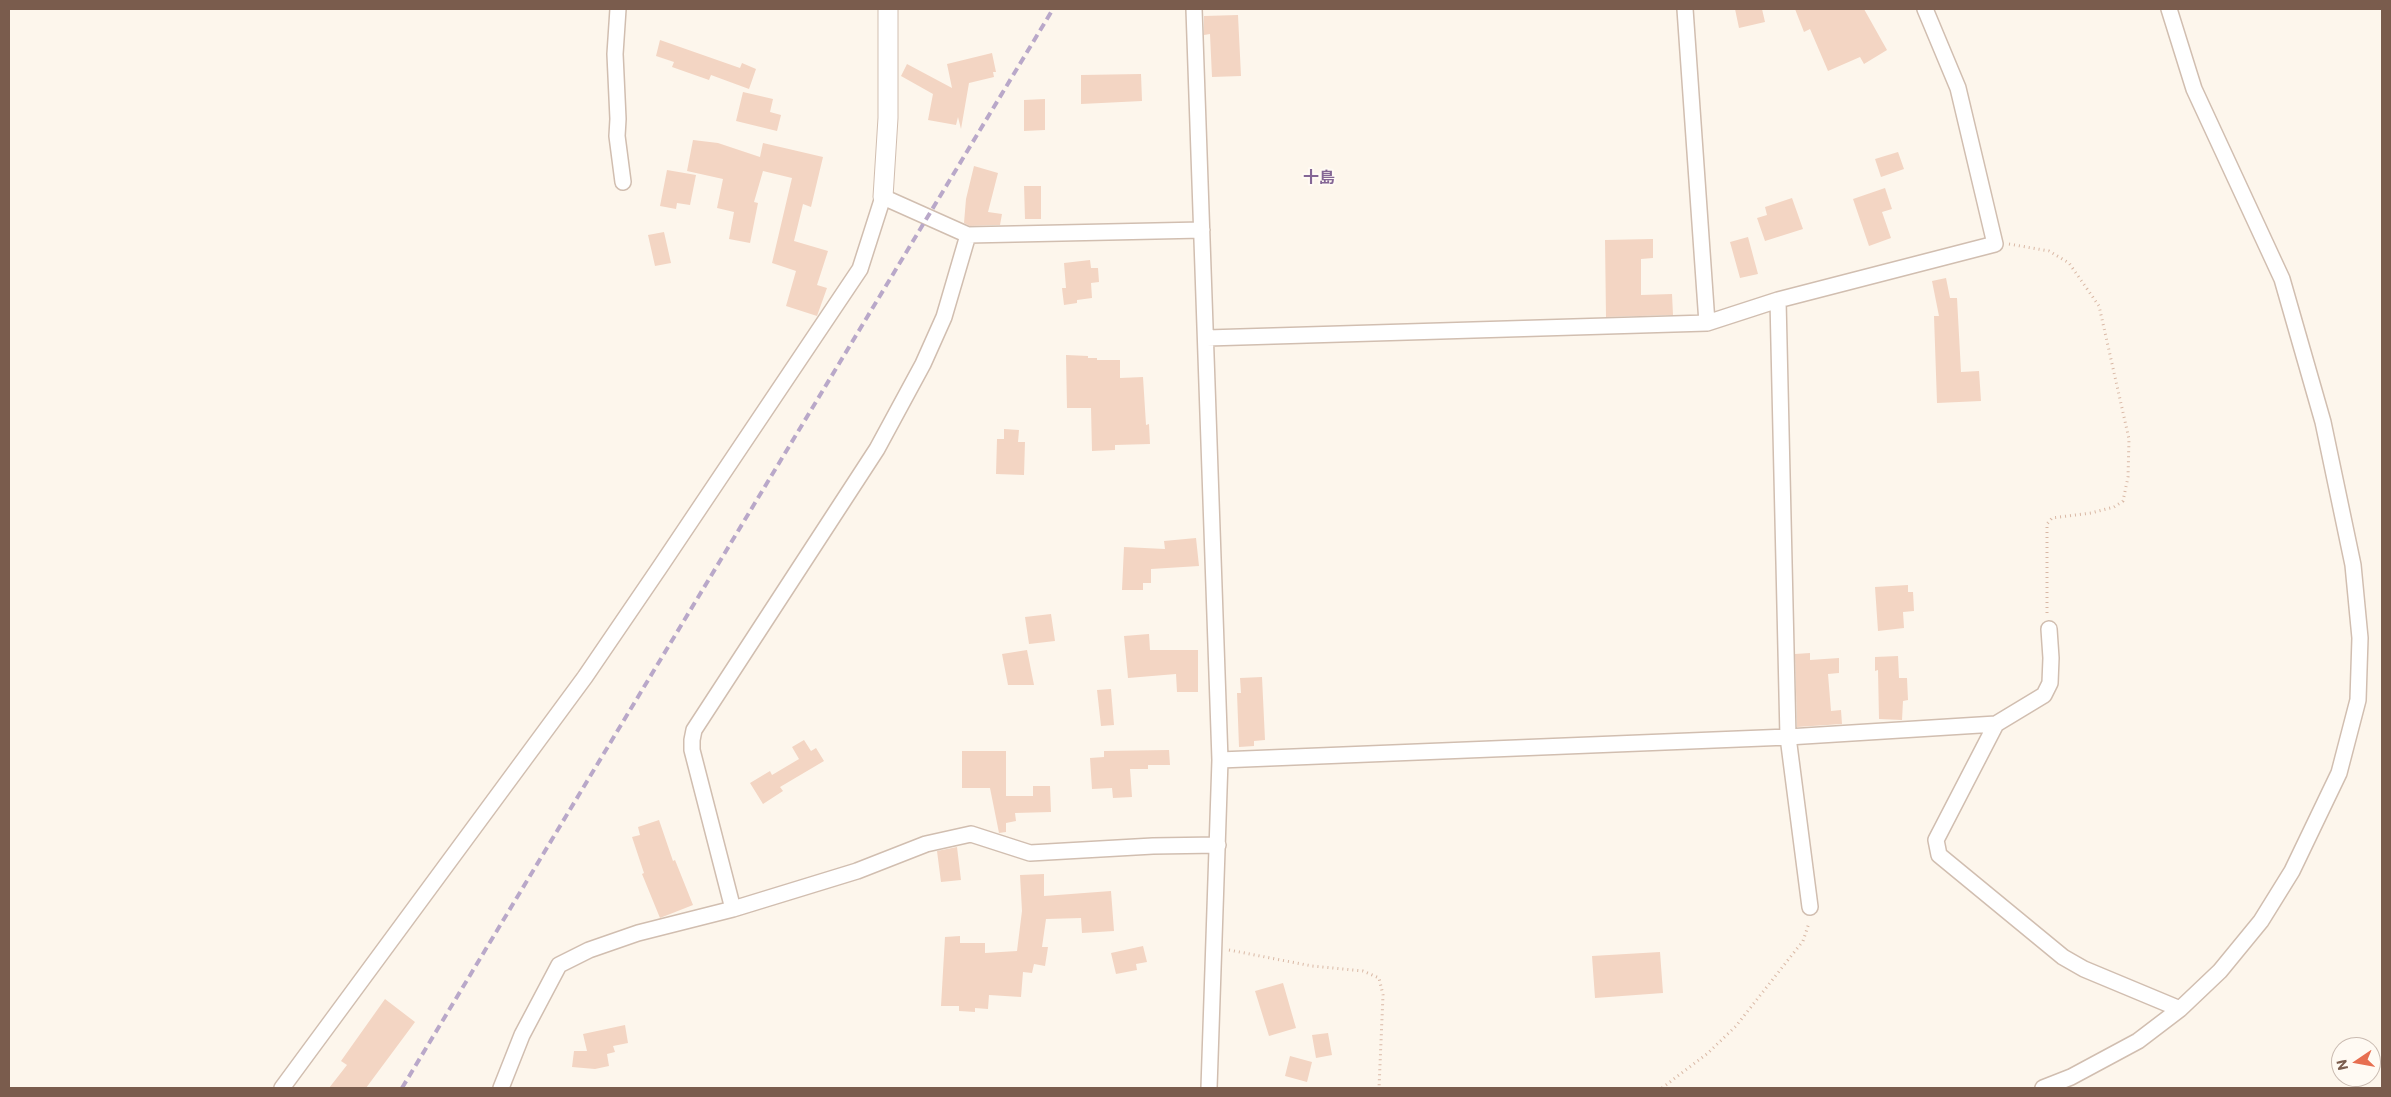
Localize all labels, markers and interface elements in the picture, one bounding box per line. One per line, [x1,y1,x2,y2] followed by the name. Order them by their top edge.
[1303,168,1335,188] district label: 十島
[2331,1037,2381,1087] north arrow
[2332,1058,2351,1072] text: N

